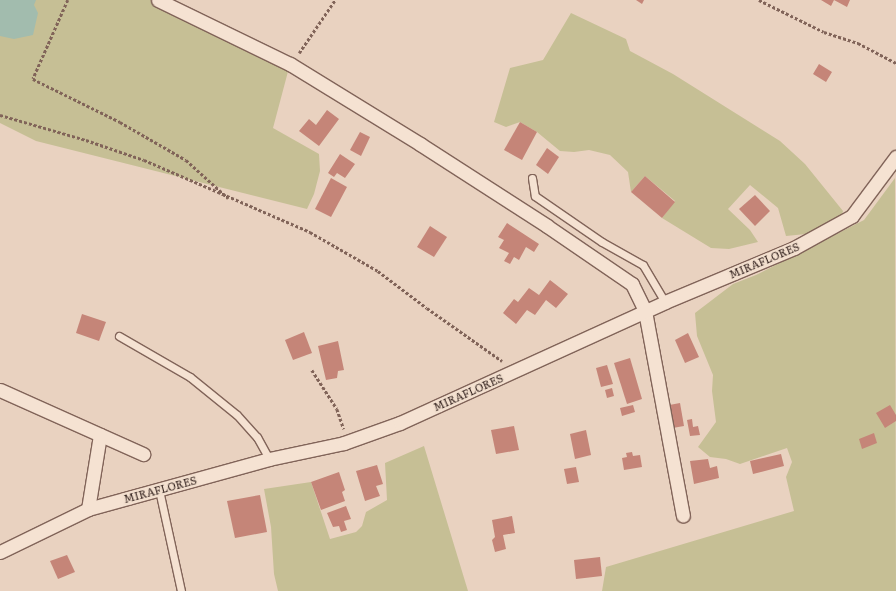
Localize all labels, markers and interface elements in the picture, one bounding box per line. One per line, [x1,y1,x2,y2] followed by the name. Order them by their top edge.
[727,239,801,281] street label: MIRAFLORES
[431,371,505,413] street label: MIRAFLORES
[122,473,198,505] street label: MIRAFLORES

